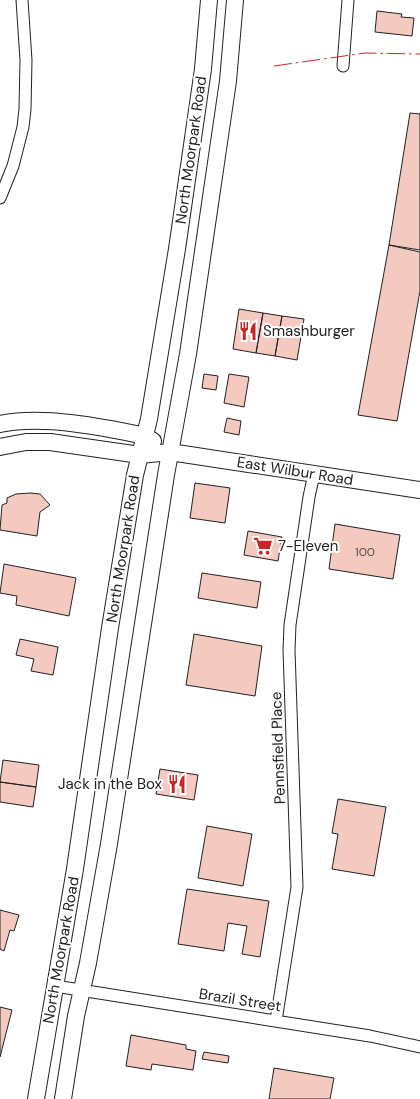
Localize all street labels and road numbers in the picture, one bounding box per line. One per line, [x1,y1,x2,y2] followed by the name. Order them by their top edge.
[171,75,211,225] street label: North Moorpark Road
[235,452,355,490] street label: East Wilbur Road
[101,474,145,624] street label: North Moorpark Road
[266,691,290,805] street label: Pennsfield Place
[38,875,84,1025] street label: North Moorpark Road
[197,984,283,1016] street label: Brazil Street

